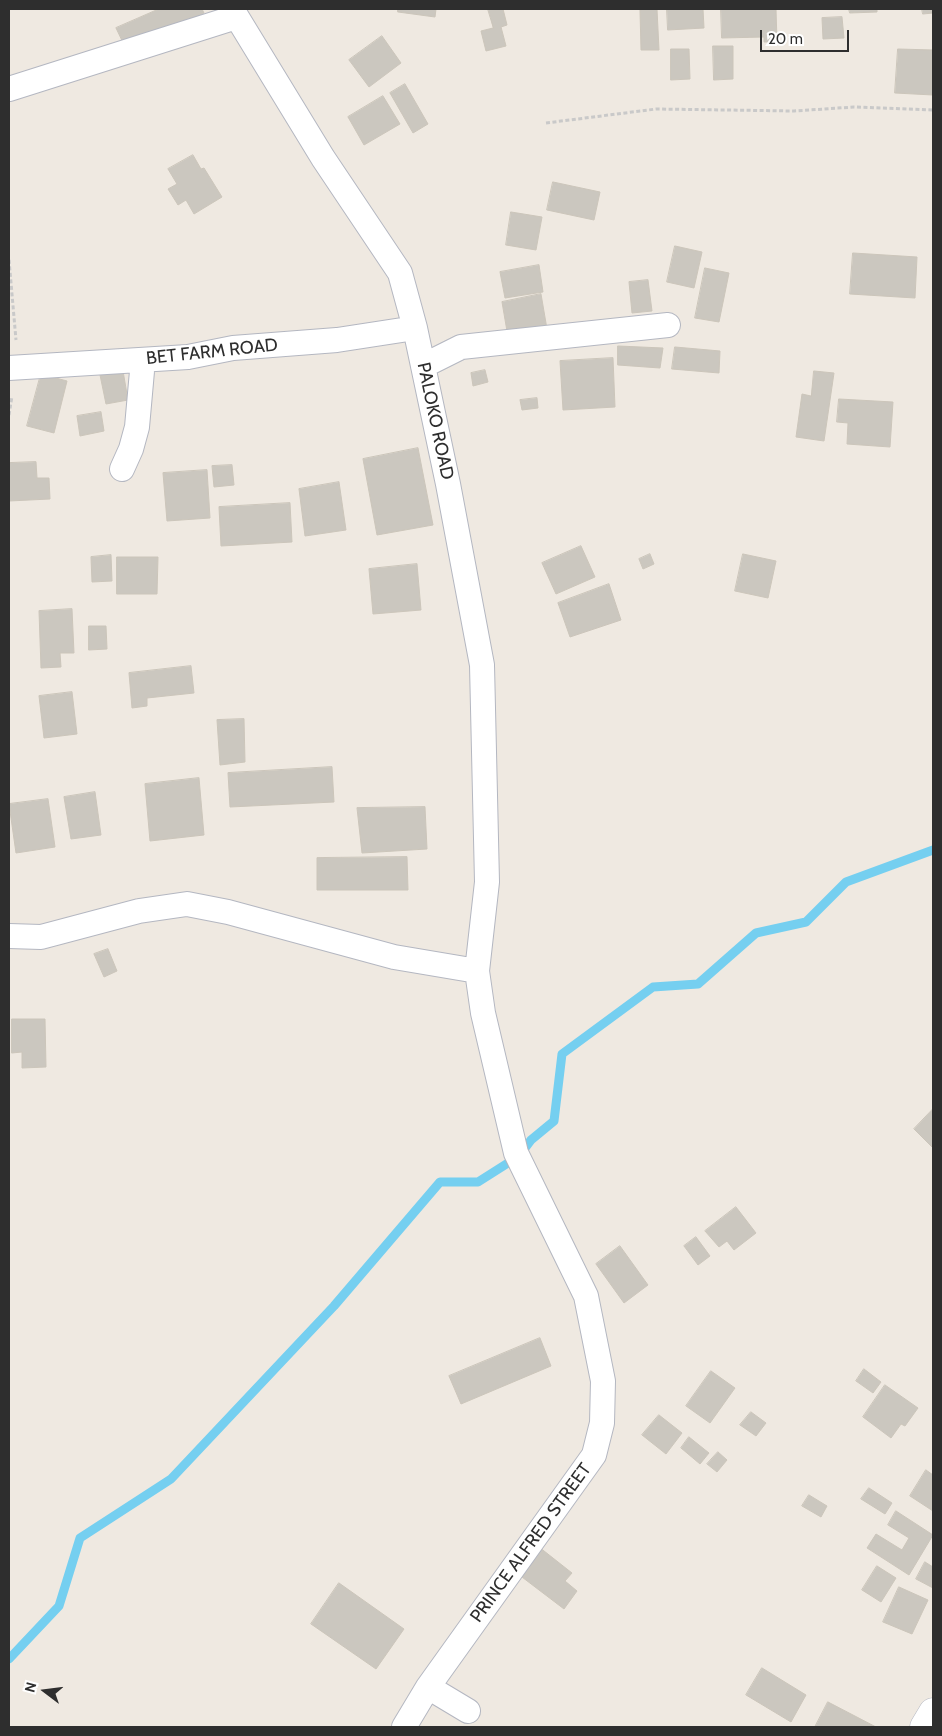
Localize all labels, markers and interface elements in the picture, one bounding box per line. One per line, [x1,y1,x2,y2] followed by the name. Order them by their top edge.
[762,20,851,52] scale bar
[768,30,803,48] text: 20 m
[145,334,279,370] street label: BET FARM ROAD
[412,360,458,482] street label: PALOKO ROAD
[466,1459,596,1627] street label: PRINCE ALFRED STREET
[20,1666,70,1716] north arrow
[21,1680,40,1694] text: N

